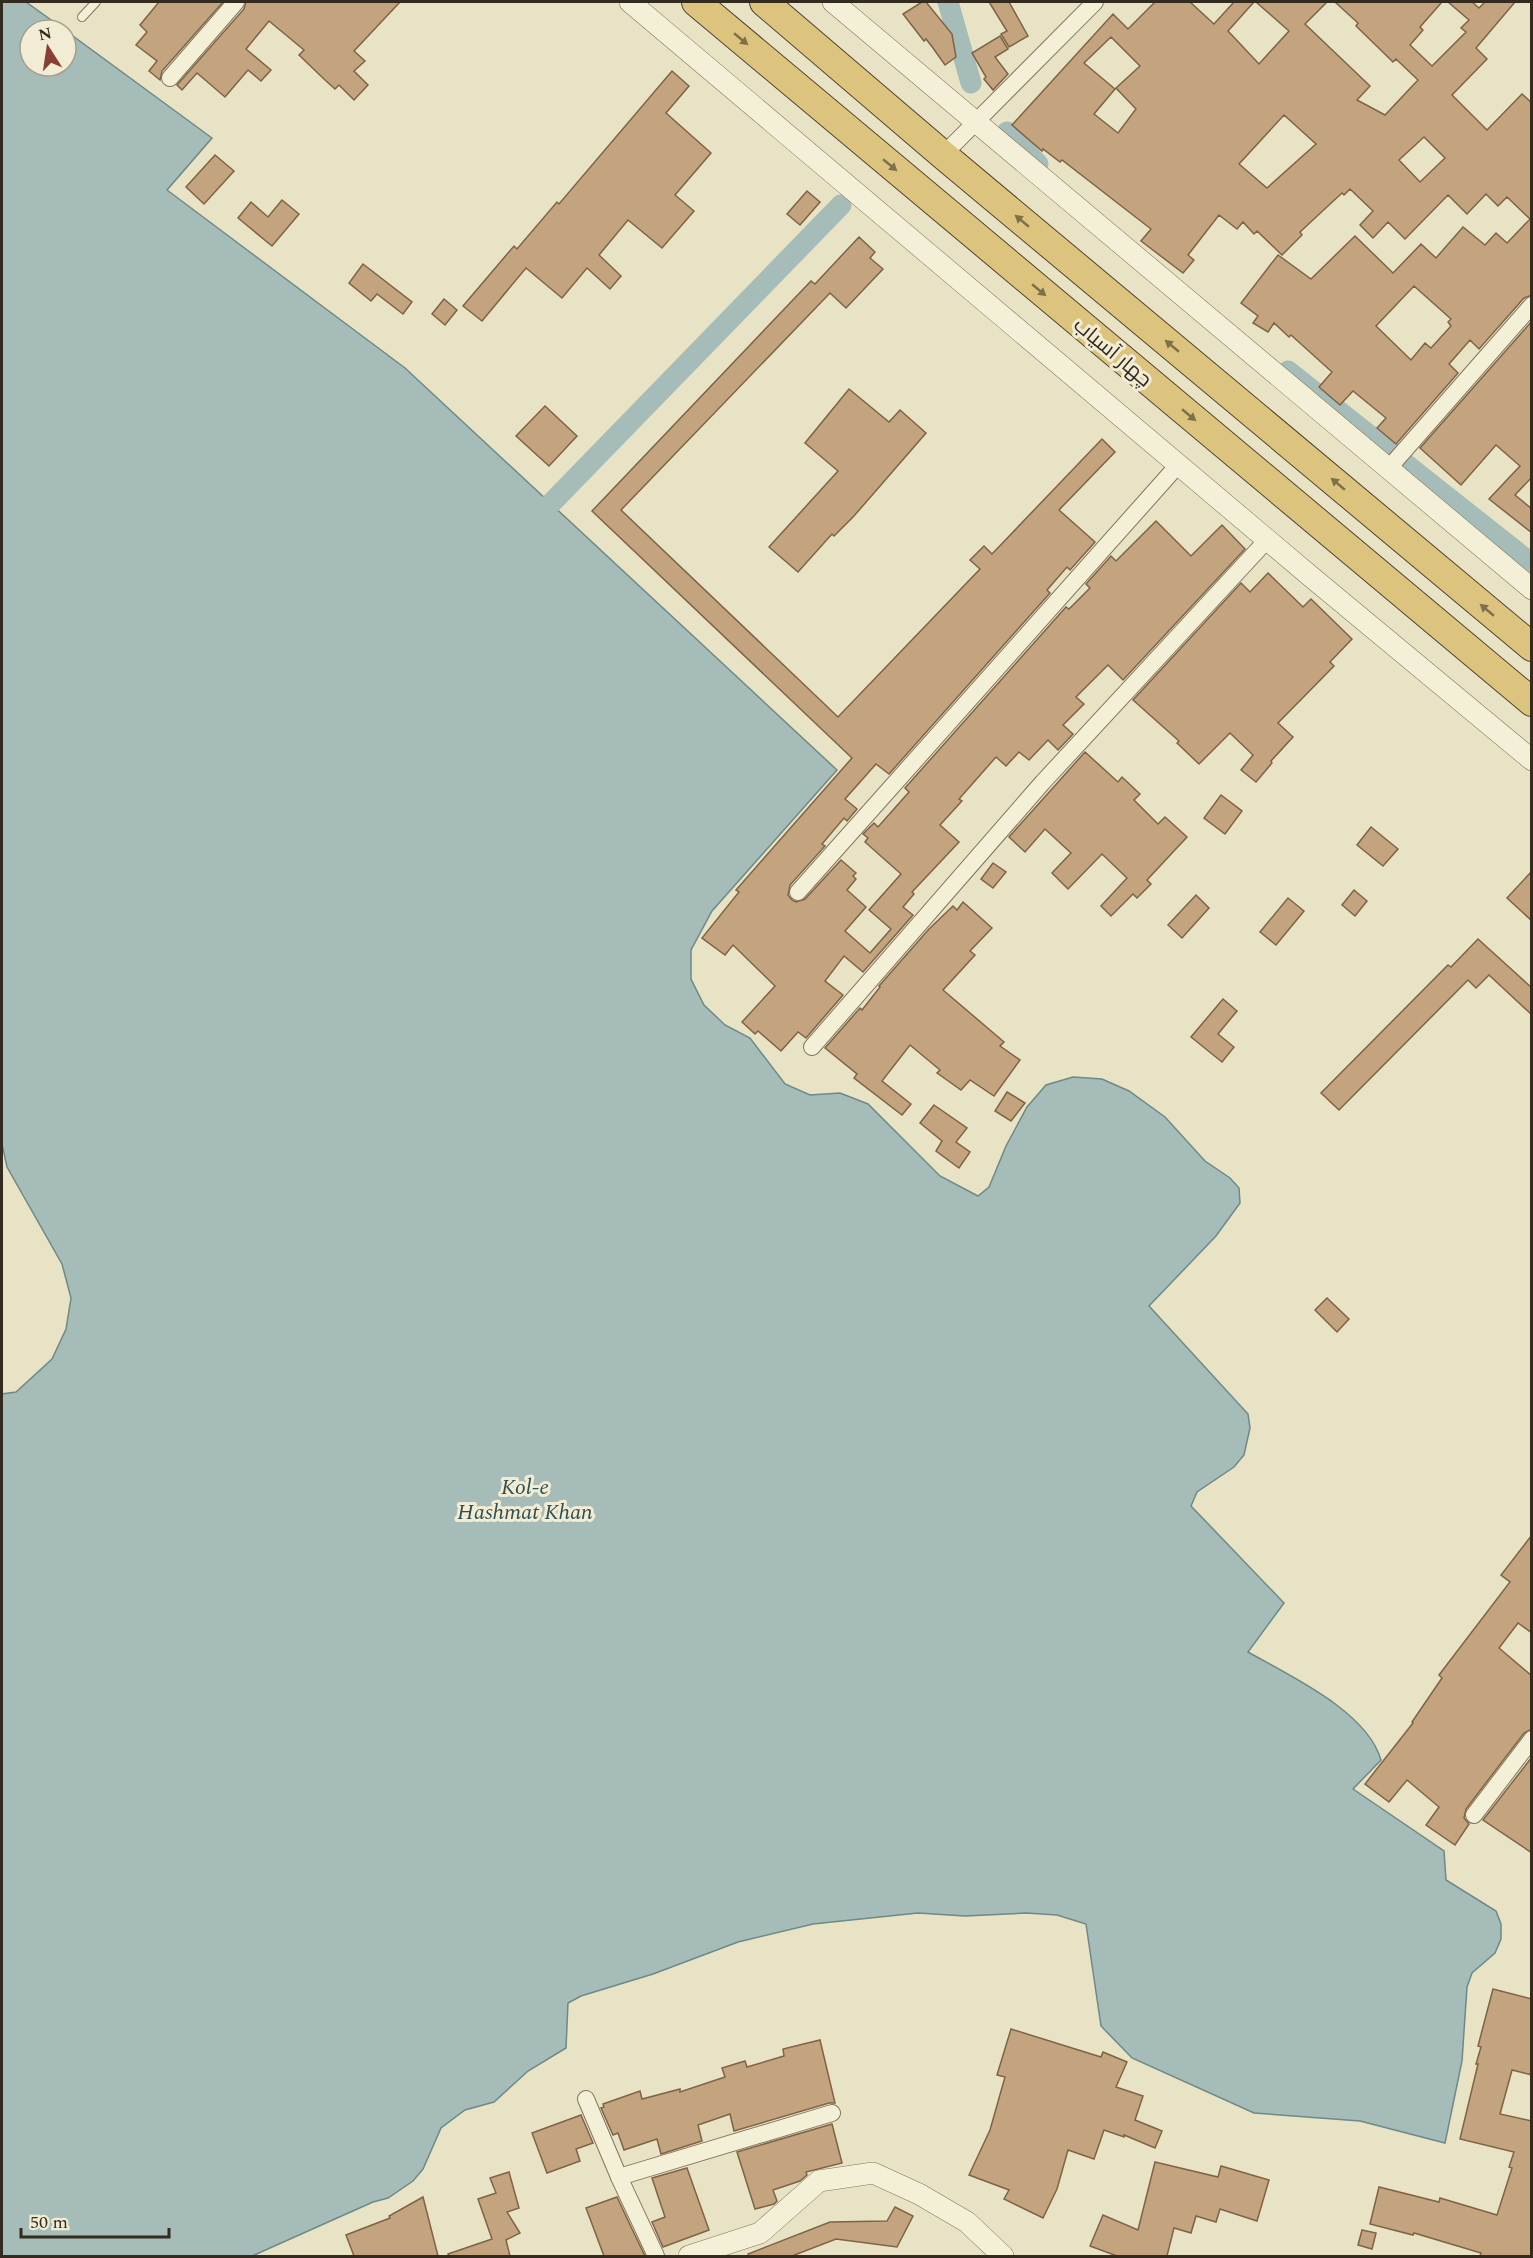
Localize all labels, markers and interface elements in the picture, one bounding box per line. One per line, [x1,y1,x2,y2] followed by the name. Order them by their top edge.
[18,18,78,78] north arrow
[36,21,54,47] text: N
[733,32,748,45] one-way arrow
[882,158,898,171] one-way arrow
[1015,215,1030,228] one-way arrow
[1031,284,1047,297] one-way arrow
[1066,310,1159,395] street label: چهار آسیاب
[1165,340,1180,353] one-way arrow
[1181,409,1197,422] one-way arrow
[1331,478,1346,491] one-way arrow
[1480,604,1495,617] one-way arrow
[457,1471,593,1529] water label: Kol-e Hashmat Khan
[21,2201,170,2239] scale bar
[30,2209,68,2236] text: 50 m

